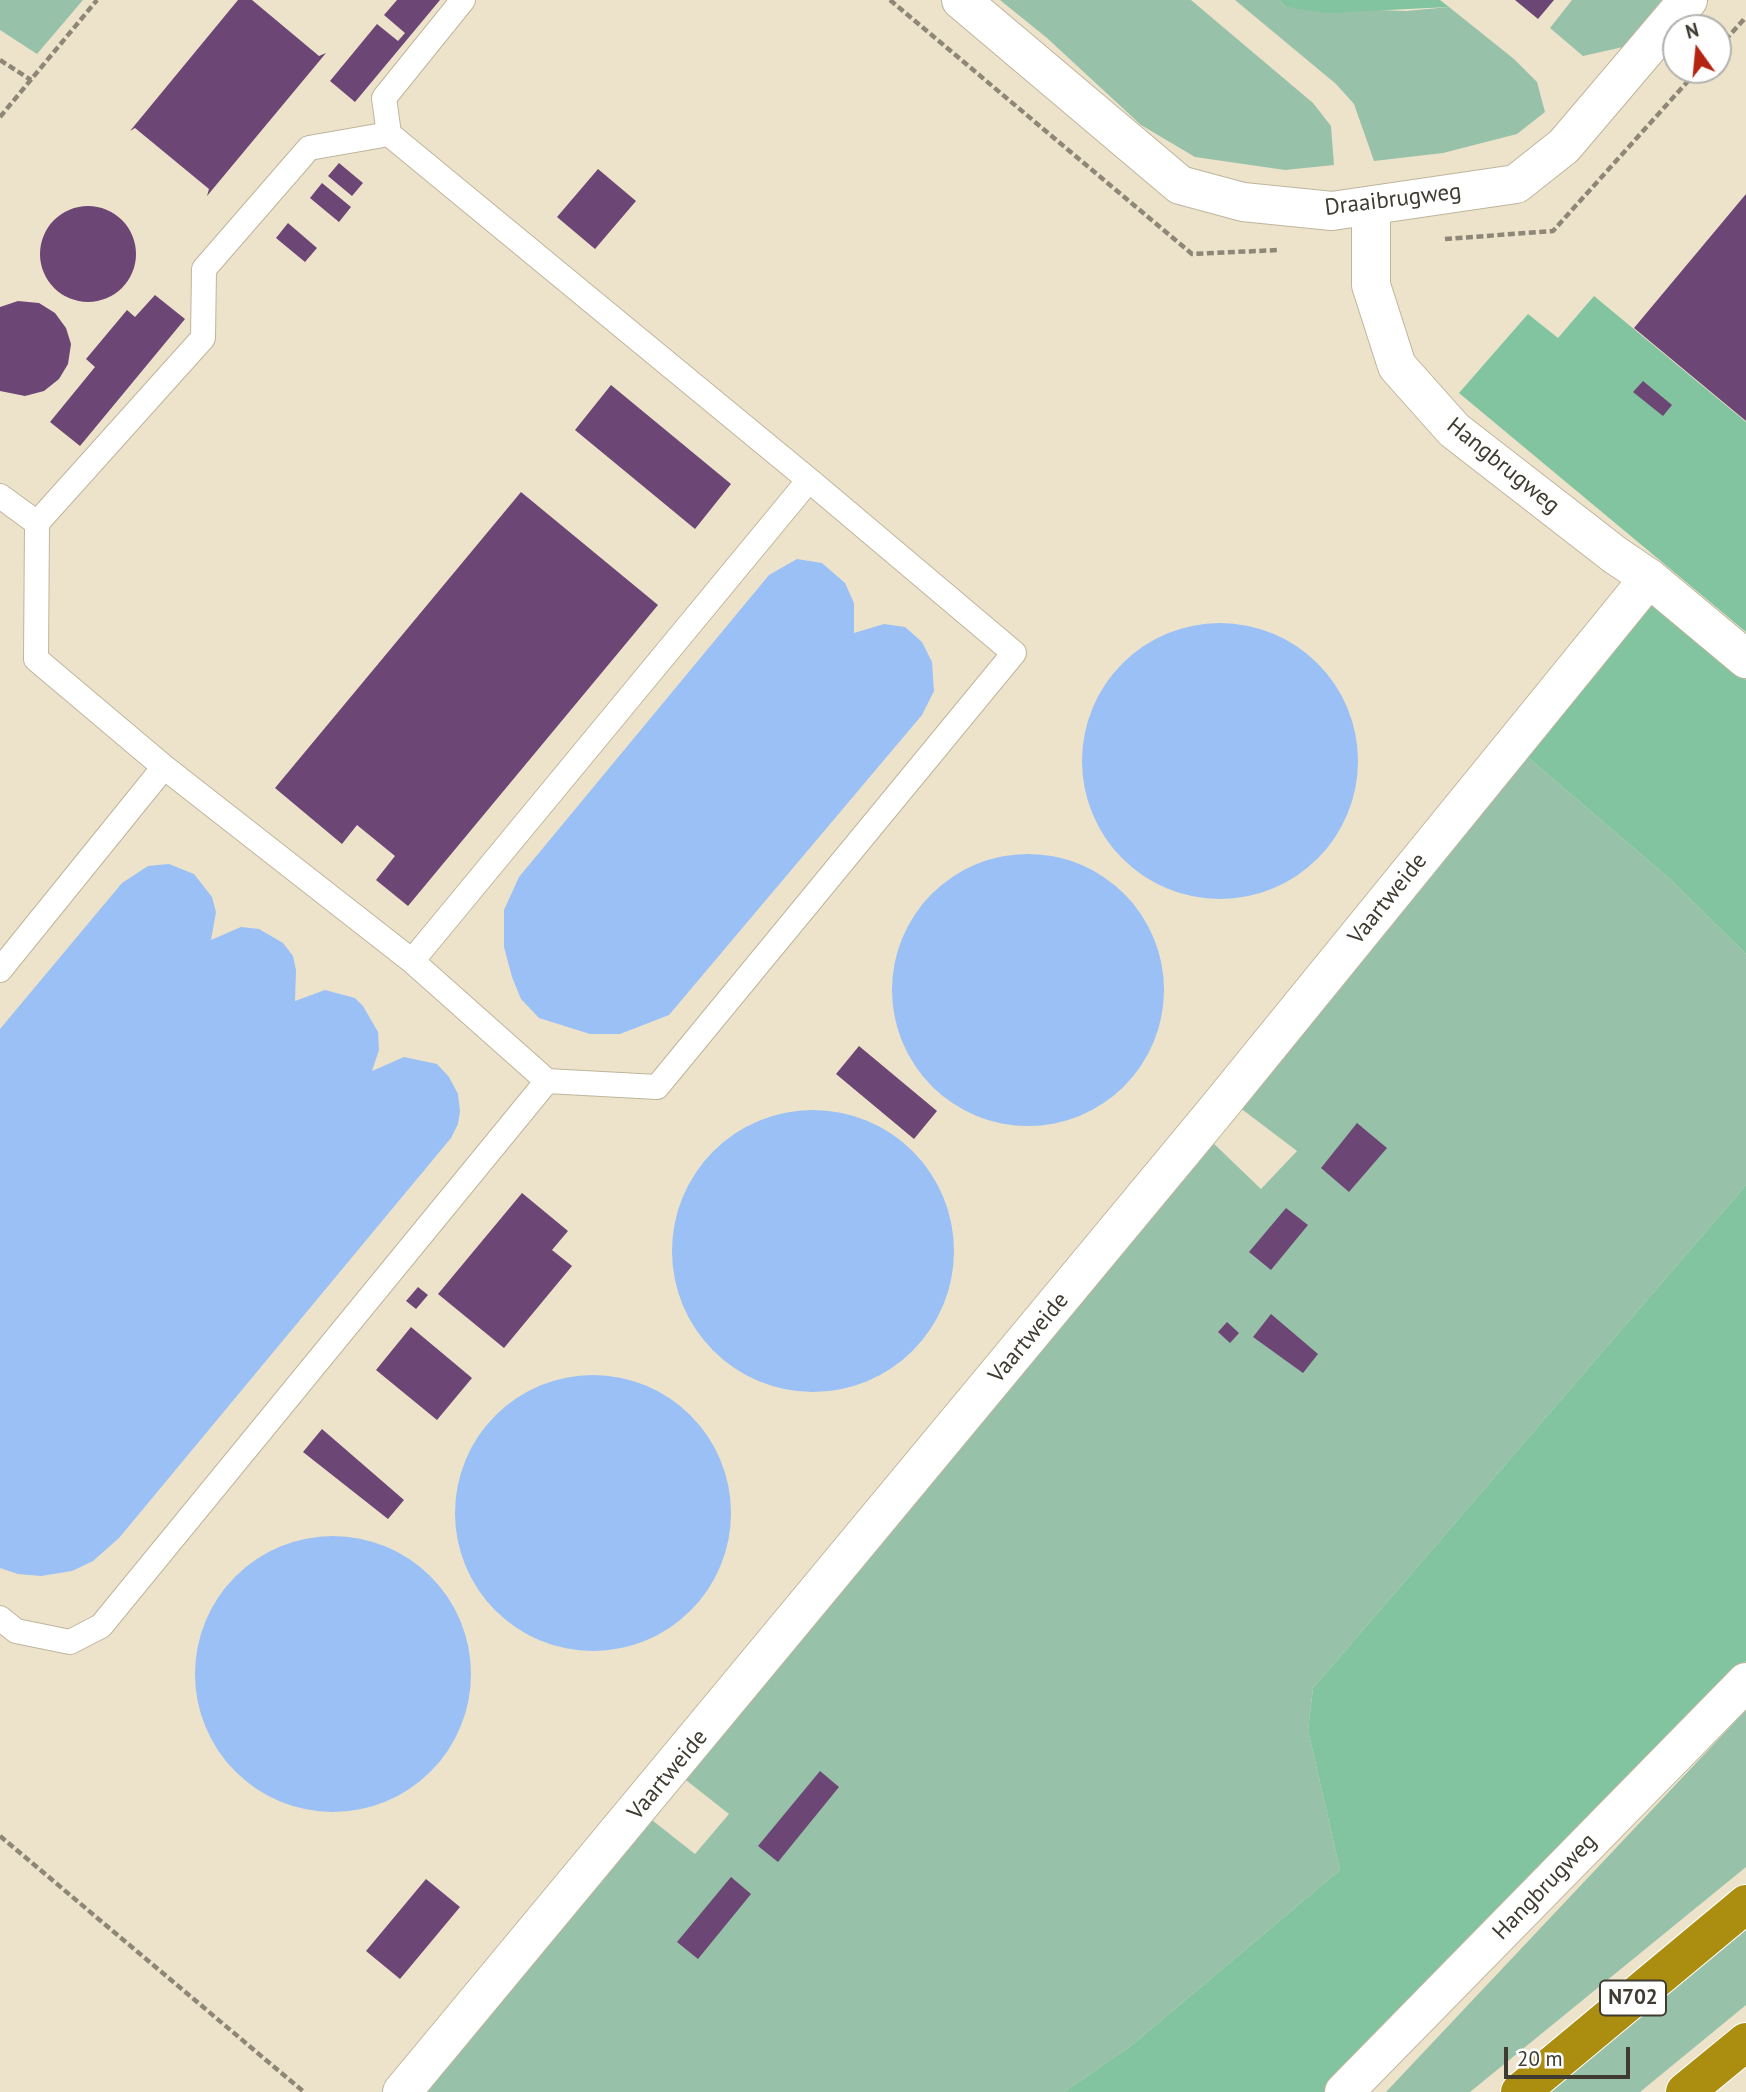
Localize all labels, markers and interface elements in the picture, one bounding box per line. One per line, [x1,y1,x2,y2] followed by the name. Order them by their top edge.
[1662,14,1732,84] north arrow
[1683,17,1701,44] text: N
[1323,178,1463,222] street label: Draaibrugweg
[1441,412,1565,520] street label: Hangbrugweg
[1343,848,1433,950] street label: Vaartweide
[983,1287,1075,1389] street label: Vaartweide
[622,1724,714,1826] street label: Vaartweide
[1487,1828,1603,1946] street label: Hangbrugweg
[1600,1980,1666,2016] road number: N702
[1508,2032,1634,2076] scale bar
[1517,2045,1563,2072] text: 20 m

